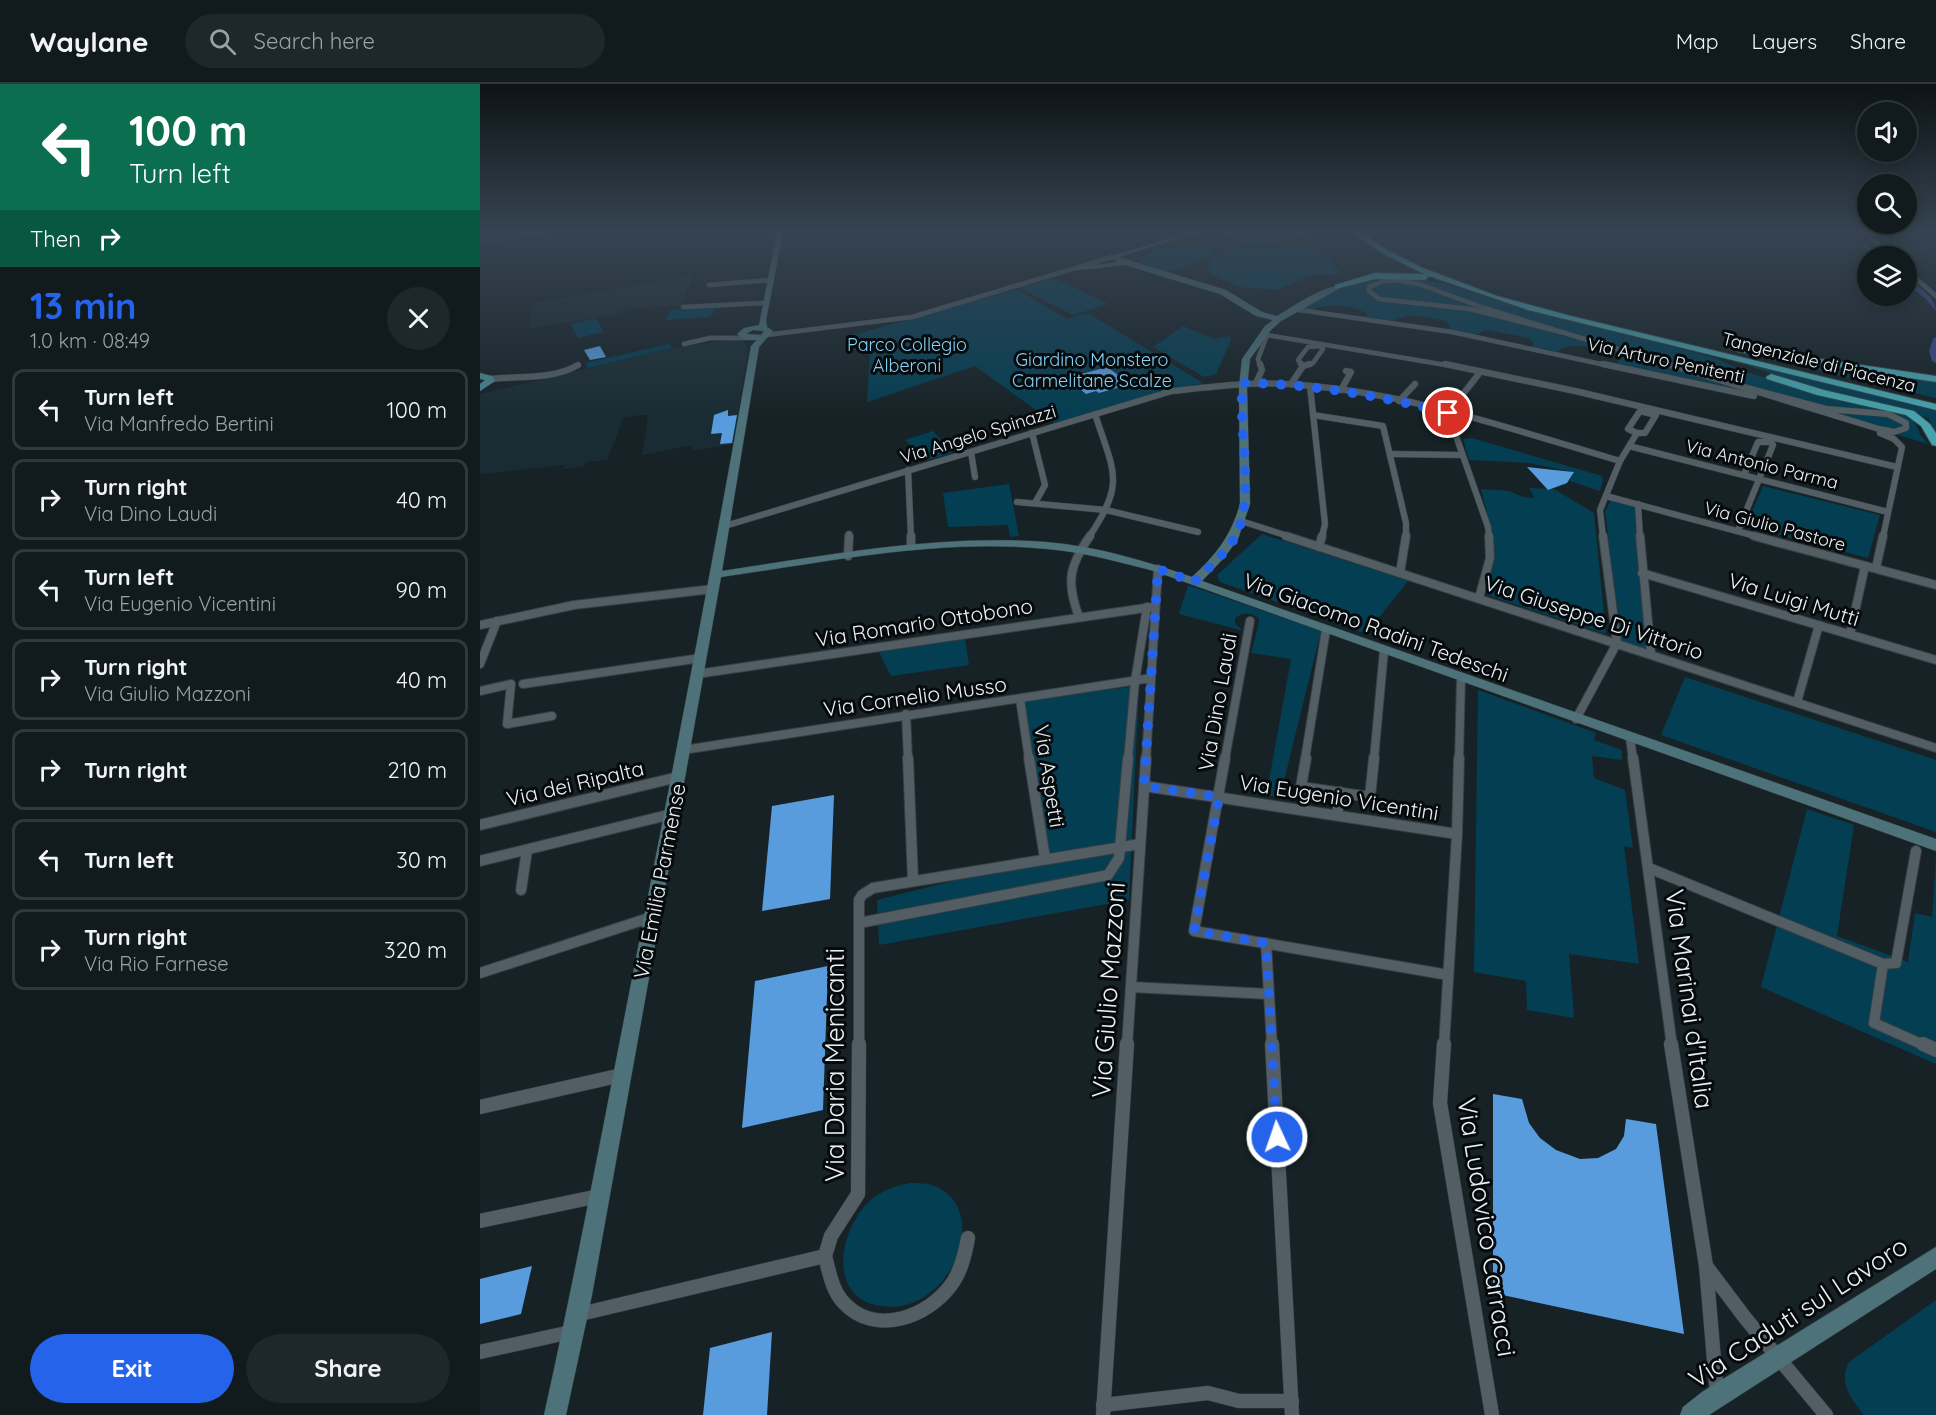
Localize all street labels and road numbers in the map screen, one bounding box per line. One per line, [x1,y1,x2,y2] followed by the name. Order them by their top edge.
[1720,327,1918,397] street label: Tangenziale di Piacenza
[1585,332,1747,388] street label: Via Arturo Penitenti
[897,399,1059,469] street label: Via Angelo Spinazzi
[1683,434,1841,494] street label: Via Antonio Parma
[1702,496,1848,556] street label: Via Giulio Pastore
[1240,567,1512,687] street label: Via Giacomo Radini Tedeschi
[1725,567,1863,631] street label: Via Luigi Mutti
[1481,569,1707,665] street label: Via Giuseppe Di Vittorio
[814,592,1034,652] street label: Via Romario Ottobono
[1192,631,1242,773] street label: Via Dino Laudi
[822,670,1008,722] street label: Via Cornelio Musso
[1029,723,1071,829] street label: Via Aspetti
[504,755,646,811] street label: Via dei Ripalta
[1237,768,1441,826] street label: Via Eugenio Vicentini
[627,781,691,981] street label: Via Emilia Parmense
[1084,881,1132,1099] street label: Via Giulio Mazzoni
[1658,887,1722,1111] street label: Via Marinai d'Italia
[818,948,851,1182] street label: Via Daria Menicanti
[1450,1095,1524,1359] street label: Via Ludovico Carracci
[1682,1229,1914,1395] street label: Via Caduti sul Lavoro

